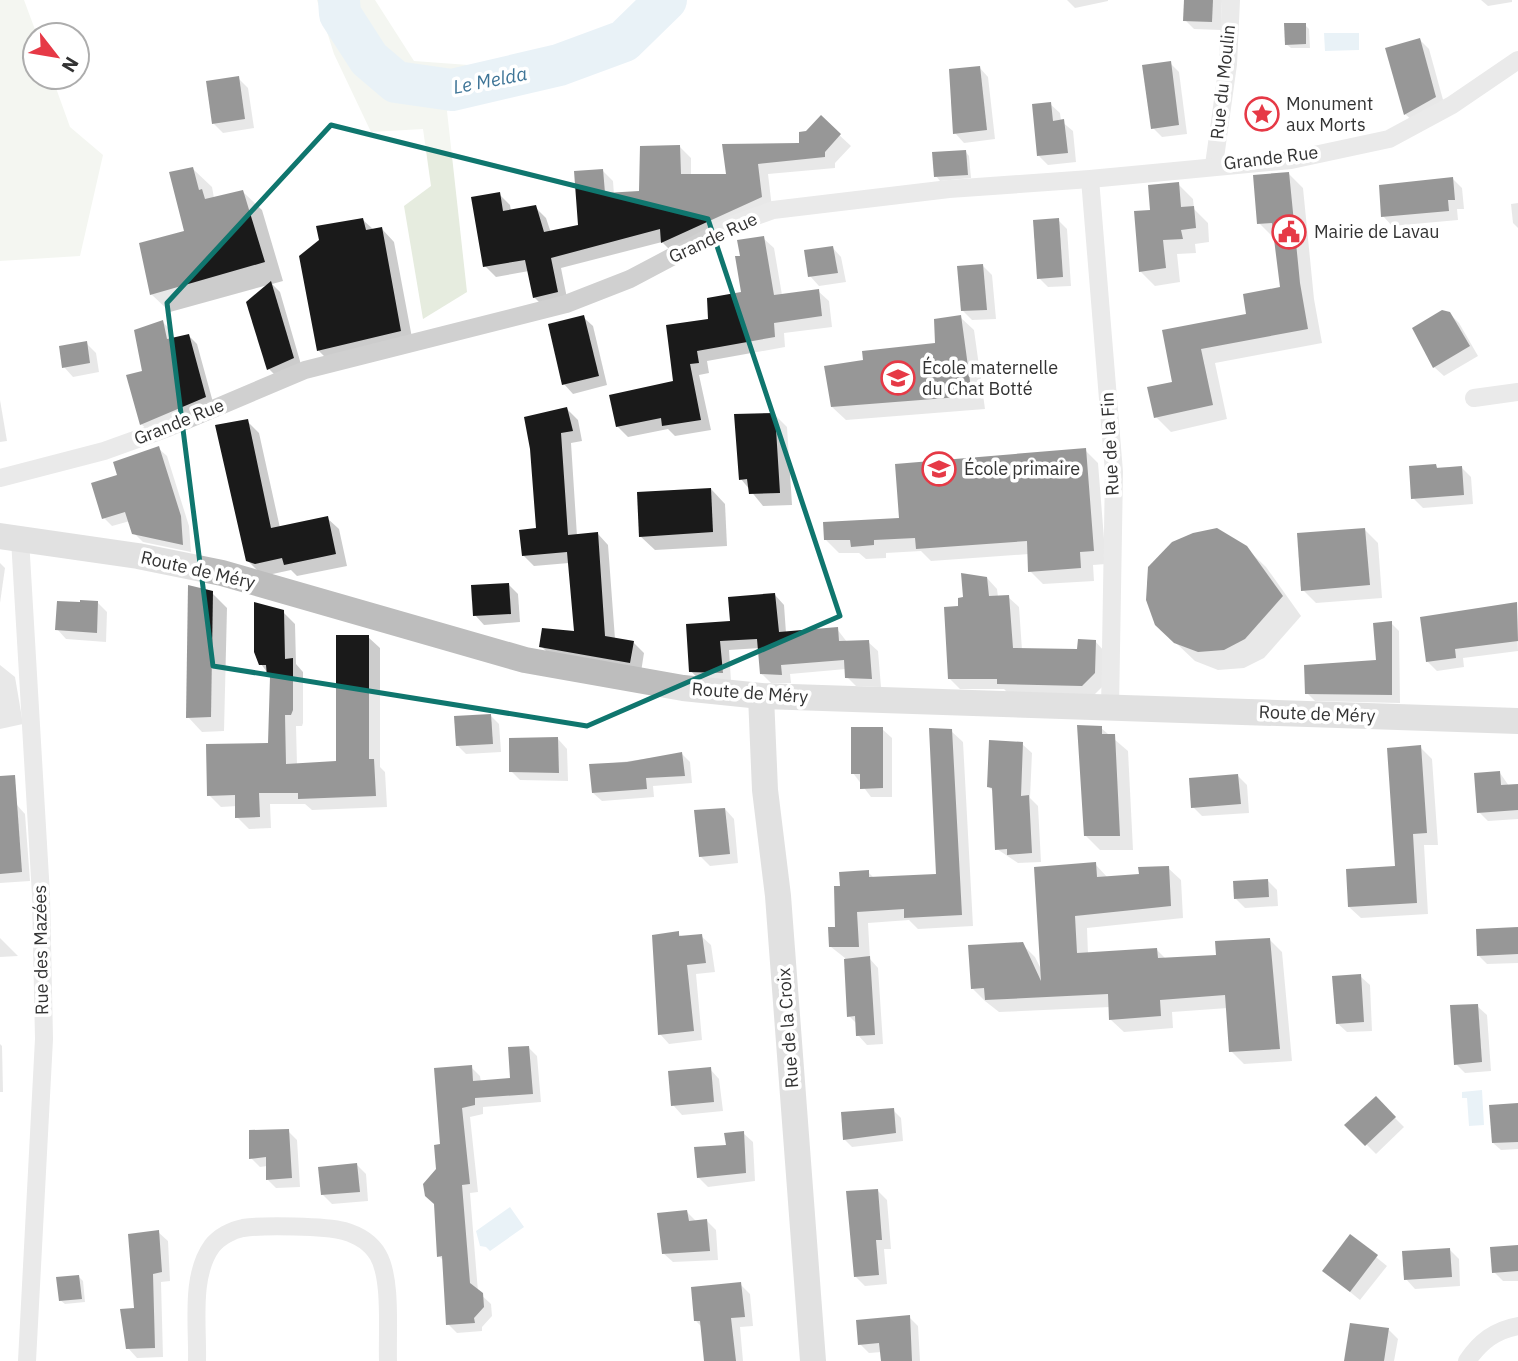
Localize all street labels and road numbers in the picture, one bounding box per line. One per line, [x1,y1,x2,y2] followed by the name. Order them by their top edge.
[1205,23,1240,140] street label: Rue du Moulin
[1222,140,1320,175] street label: Grande Rue
[665,207,761,268] street label: Grande Rue
[1095,391,1124,497] street label: Rue de la Fin
[130,393,227,450] street label: Grande Rue
[139,545,258,594] street label: Route de Méry
[691,677,809,708] street label: Route de Méry
[1258,700,1376,727] street label: Route de Méry
[28,885,53,1015] street label: Rue des Mazées
[772,967,803,1089] street label: Rue de la Croix

